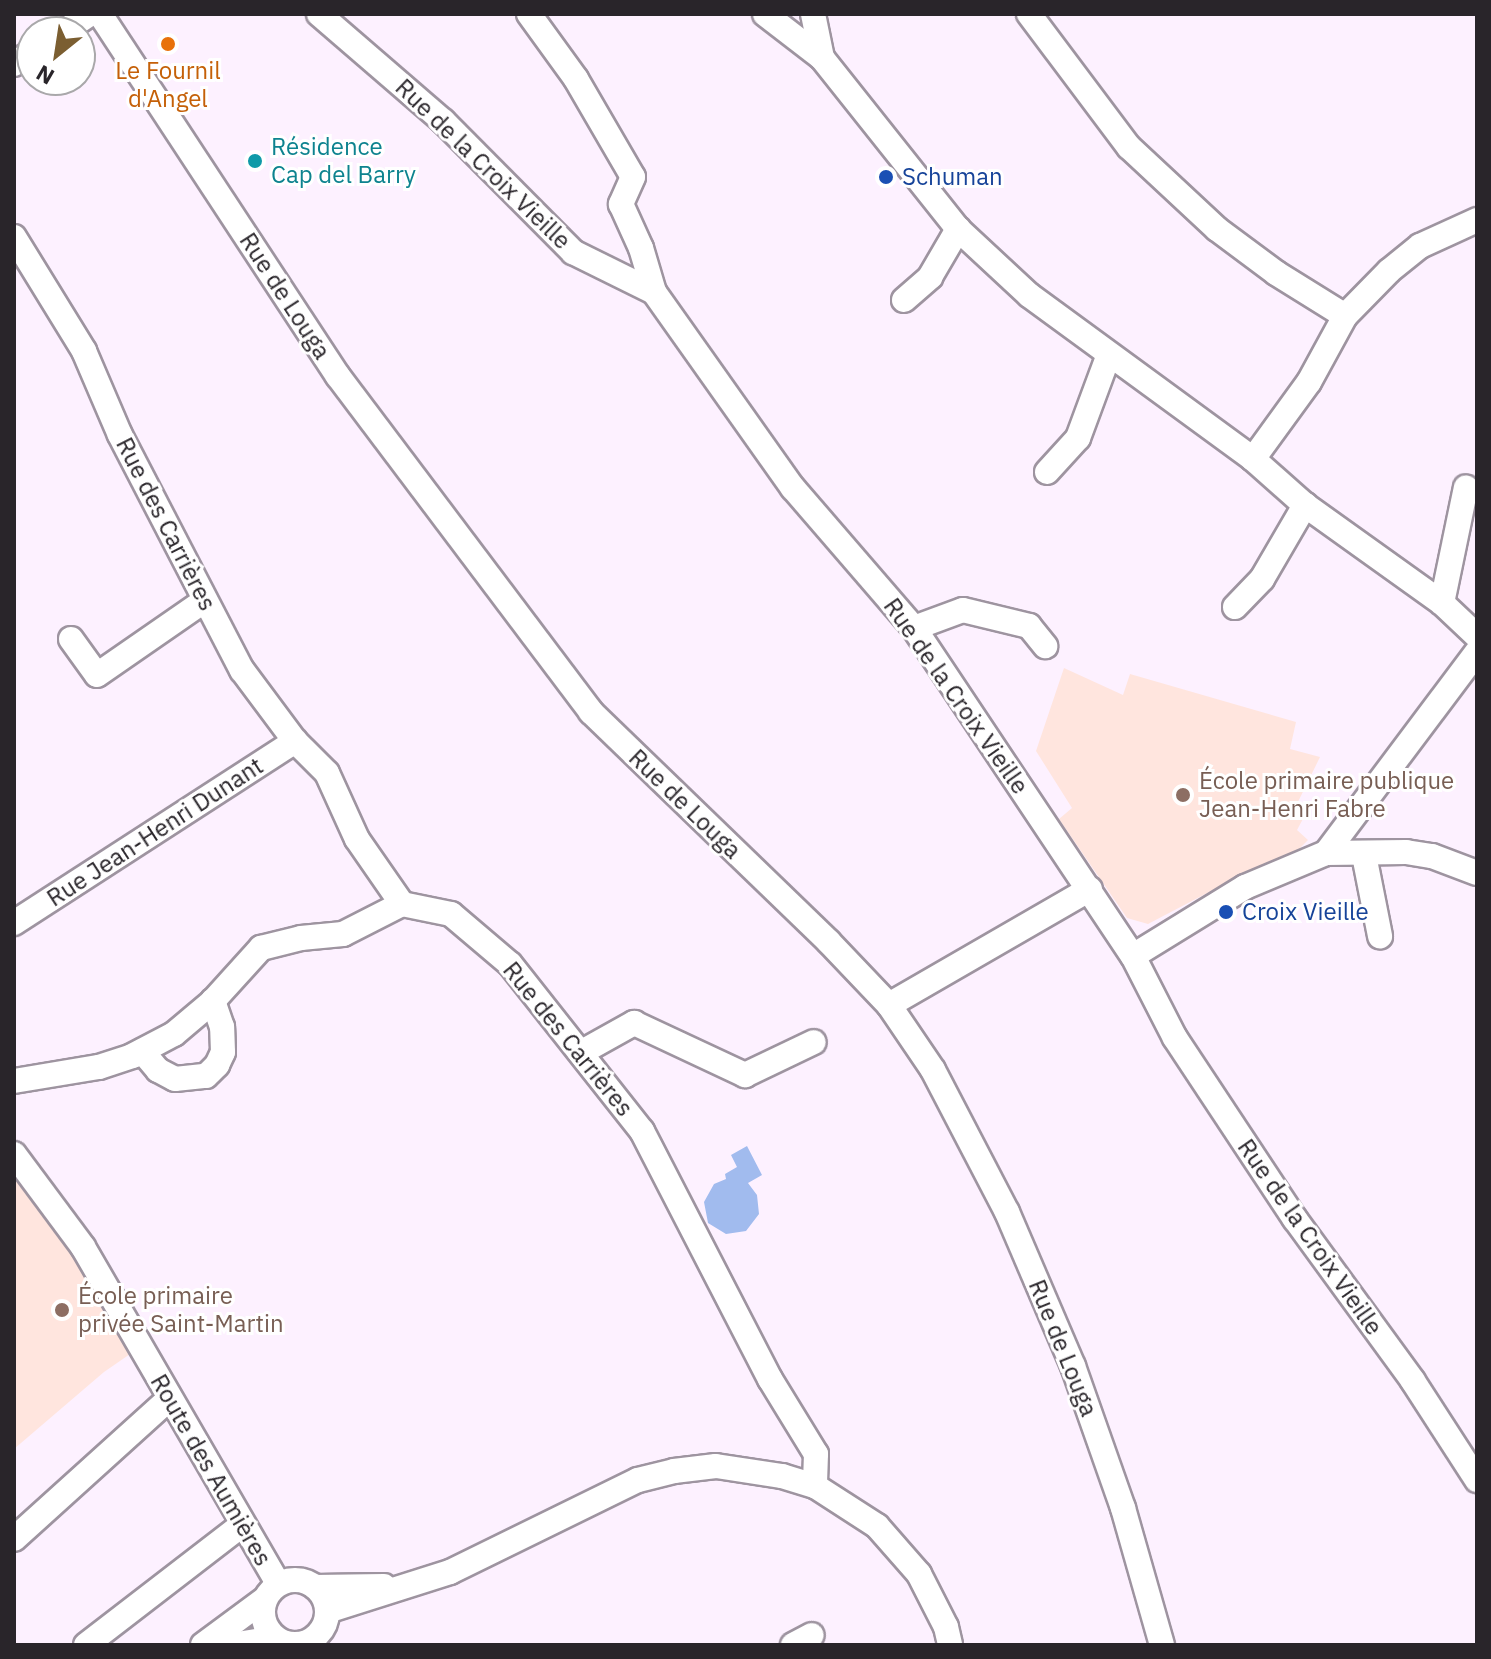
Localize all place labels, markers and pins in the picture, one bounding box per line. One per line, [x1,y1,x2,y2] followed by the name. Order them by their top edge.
[159,35,177,53] marker: Le Fournil d'Angel
[115,57,221,113] place label: Le Fournil d'Angel
[271,133,416,189] place label: Résidence Cap del Barry
[246,152,264,170] marker: Résidence Cap del Barry
[902,163,1003,191] place label: Schuman
[877,168,895,186] marker: Schuman
[1199,767,1454,823] place label: École primaire publique Jean-Henri Fabre
[1174,786,1192,804] marker: École primaire publique Jean-Henri Fabre
[1242,898,1369,926] place label: Croix Vieille
[1217,903,1235,921] marker: Croix Vieille
[78,1282,284,1338] place label: École primaire privée Saint-Martin
[53,1301,71,1319] marker: École primaire privée Saint-Martin

